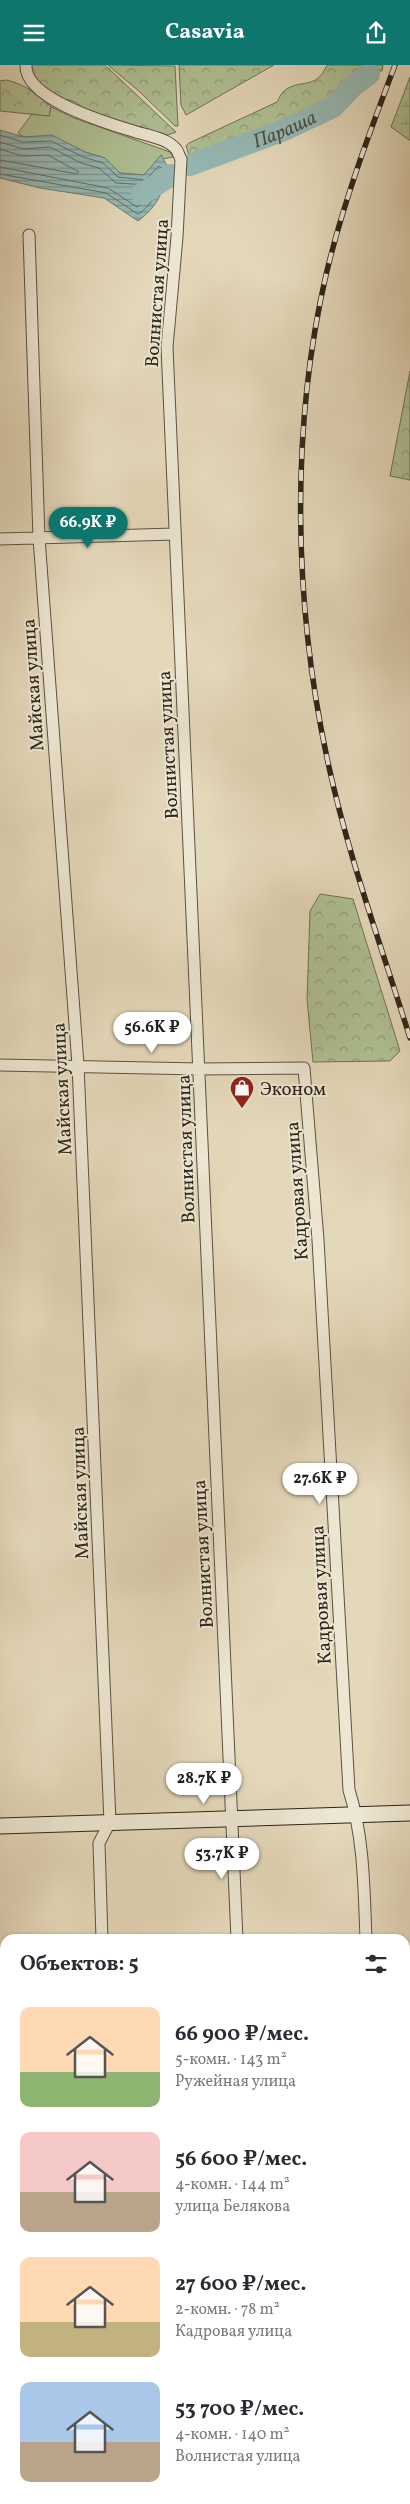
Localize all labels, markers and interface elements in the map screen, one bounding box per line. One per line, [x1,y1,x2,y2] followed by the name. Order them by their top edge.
[165,17,245,48] text: Casavia
[20,19,48,47] icon: menu
[362,19,390,47] icon: share
[249,105,322,156] water label: Параша
[140,218,176,368] street label: Волнистая улица
[42,507,134,549] pin: 66.9K ₽
[60,512,116,534] text: 66.9K ₽
[16,618,52,752] street label: Майская улица
[152,670,186,820] street label: Волнистая улица
[106,1011,198,1054] pin: 56.6K ₽
[124,1017,180,1039] text: 56.6K ₽
[47,1022,79,1156] street label: Майская улица
[171,1074,203,1224] street label: Волнистая улица
[229,1075,255,1109] shop icon: Эконом
[260,1077,326,1103] place label: Эконом
[280,1121,316,1261] street label: Кадровая улица
[66,1426,96,1560] street label: Майская улица
[274,1463,366,1505] pin: 27.6K ₽
[293,1468,347,1490] text: 27.6K ₽
[187,1479,221,1629] street label: Волнистая улица
[305,1525,339,1665] street label: Кадровая улица
[158,1763,250,1805] pin: 28.7K ₽
[177,1768,231,1790] text: 28.7K ₽
[176,1837,268,1880] pin: 53.7K ₽
[195,1843,249,1865] text: 53.7K ₽
[20,1950,139,1979] text: Объектов: 5
[362,1950,390,1978] icon: filters
[175,2020,309,2049] text: 66 900 ₽/мес.
[60,2027,120,2087] icon: home
[175,2049,287,2071] text: 5-комн. · 143 m²
[175,2071,296,2093] text: Ружейная улица
[175,2145,307,2174] text: 56 600 ₽/мес.
[60,2152,120,2212] icon: home
[175,2174,290,2196] text: 4-комн. · 144 m²
[175,2196,290,2218] text: улица Белякова
[175,2270,306,2299] text: 27 600 ₽/мес.
[60,2277,120,2337] icon: home
[175,2299,280,2321] text: 2-комн. · 78 m²
[175,2321,292,2343] text: Кадровая улица
[175,2395,304,2424] text: 53 700 ₽/мес.
[60,2402,120,2462] icon: home
[175,2424,290,2446] text: 4-комн. · 140 m²
[175,2446,301,2468] text: Волнистая улица

